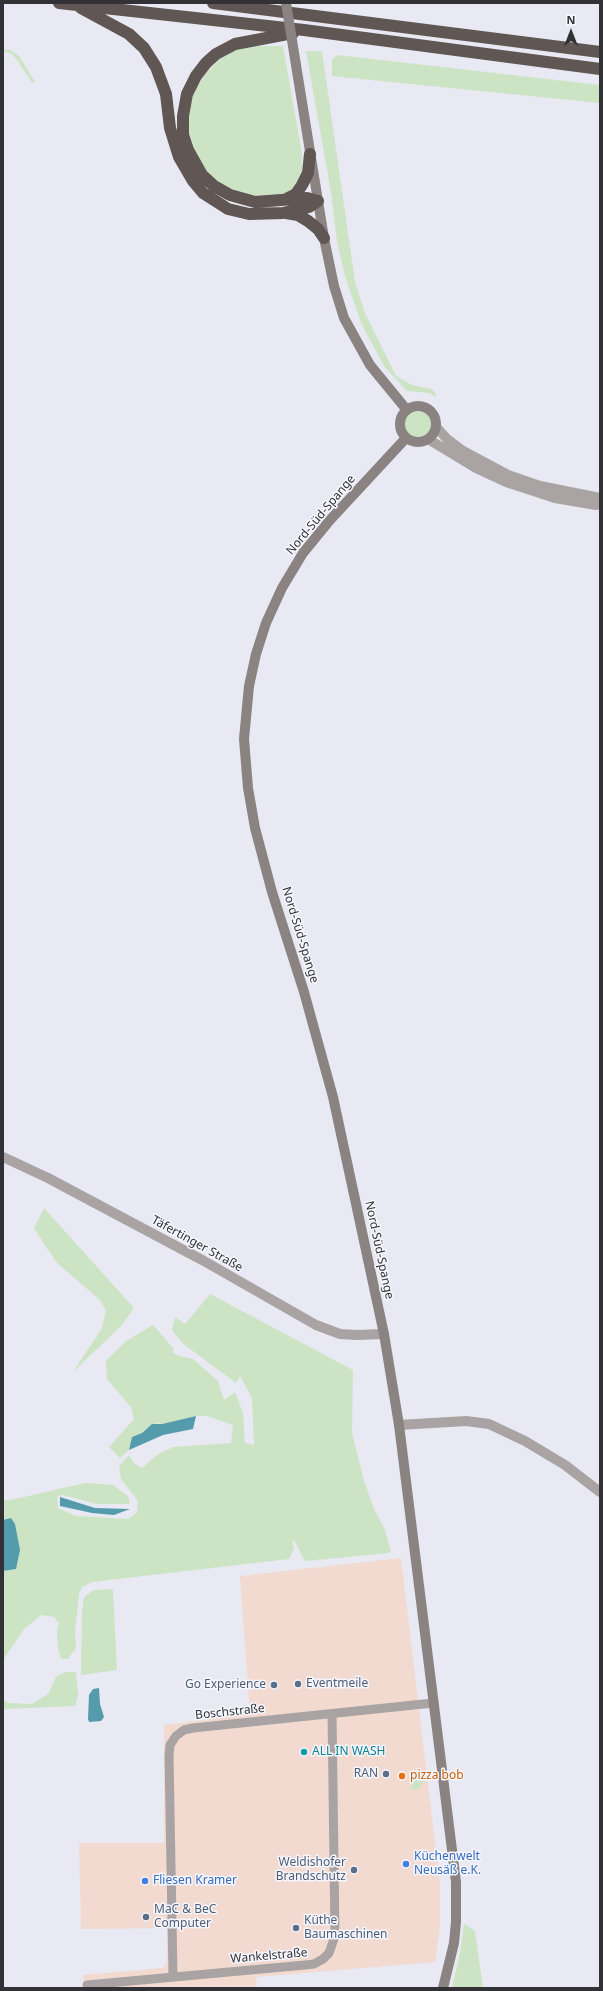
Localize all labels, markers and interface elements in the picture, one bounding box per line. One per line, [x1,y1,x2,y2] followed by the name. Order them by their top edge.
[551,12,591,52] north arrow
[567,12,575,27] text: N
[283,472,359,558] street label: Nord-Süd-Spange
[279,885,321,985] street label: Nord-Süd-Spange
[362,1200,396,1300] street label: Nord-Süd-Spange
[149,1213,245,1275] street label: Täfertinger Straße
[306,1677,368,1691] place label: Eventmeile
[185,1678,266,1692] place label: Go Experience
[293,1679,303,1689] marker: Eventmeile
[269,1680,279,1690] marker: Go Experience
[195,1701,265,1723] street label: Boschstraße
[312,1745,385,1759] place label: ALL IN WASH
[299,1747,309,1757] marker: ALL IN WASH
[354,1767,378,1781] place label: RAN
[381,1769,391,1779] marker: RAN
[410,1769,464,1783] place label: pizza bob
[397,1771,407,1781] marker: pizza bob
[414,1850,481,1878] place label: Küchenwelt Neusäß e.K.
[276,1856,346,1884] place label: Weldishofer Brandschutz
[401,1859,411,1869] marker: Küchenwelt Neusäß e.K.
[349,1865,359,1875] marker: Weldishofer Brandschutz
[153,1874,237,1888] place label: Fliesen Kramer
[140,1876,150,1886] marker: Fliesen Kramer
[154,1903,216,1931] place label: MaC & BeC Computer
[141,1912,151,1922] marker: MaC & BeC Computer
[304,1914,388,1942] place label: Küthe Baumaschinen
[291,1923,301,1933] marker: Küthe Baumaschinen
[230,1945,308,1967] street label: Wankelstraße

